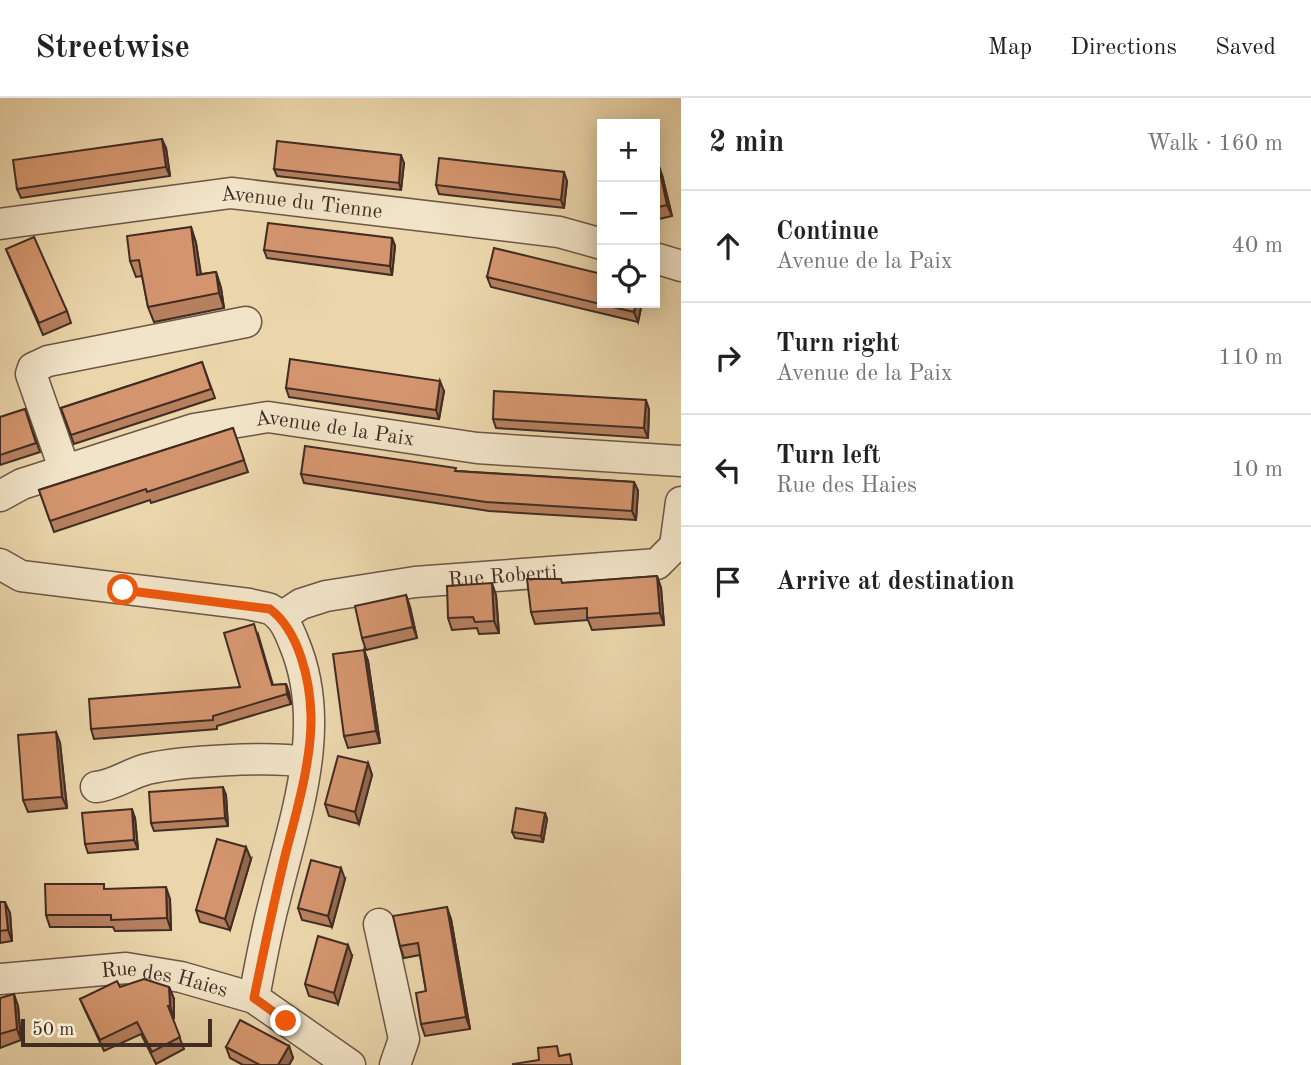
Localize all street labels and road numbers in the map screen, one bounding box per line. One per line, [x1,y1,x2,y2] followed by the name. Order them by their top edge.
[219,183,384,223] street label: Avenue du Tienne
[253,408,416,451] street label: Avenue de la Paix
[447,562,558,592] street label: Rue Roberti
[100,959,230,1002] street label: Rue des Haies

